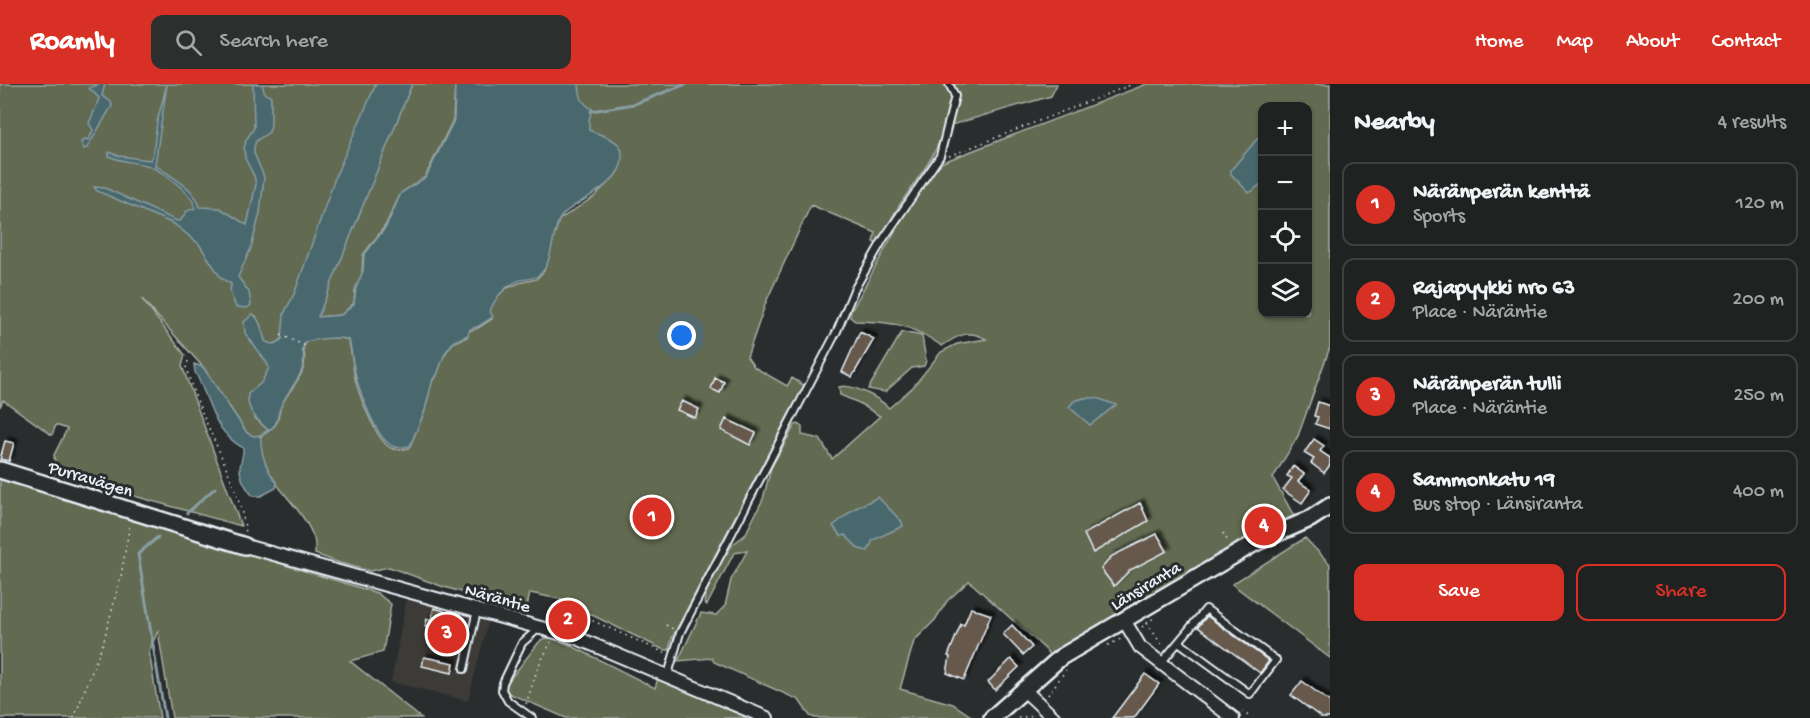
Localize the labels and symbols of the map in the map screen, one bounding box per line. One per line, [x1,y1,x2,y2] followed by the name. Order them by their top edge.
[667,321,696,350] your location
[45,457,135,503] street label: Purravägen
[632,494,672,540] pin: 1
[1244,504,1284,548] pin: 4
[1107,558,1186,616] street label: Länsiranta
[462,580,533,619] street label: Näräntie
[548,598,588,642] pin: 2
[428,612,466,656] pin: 3

